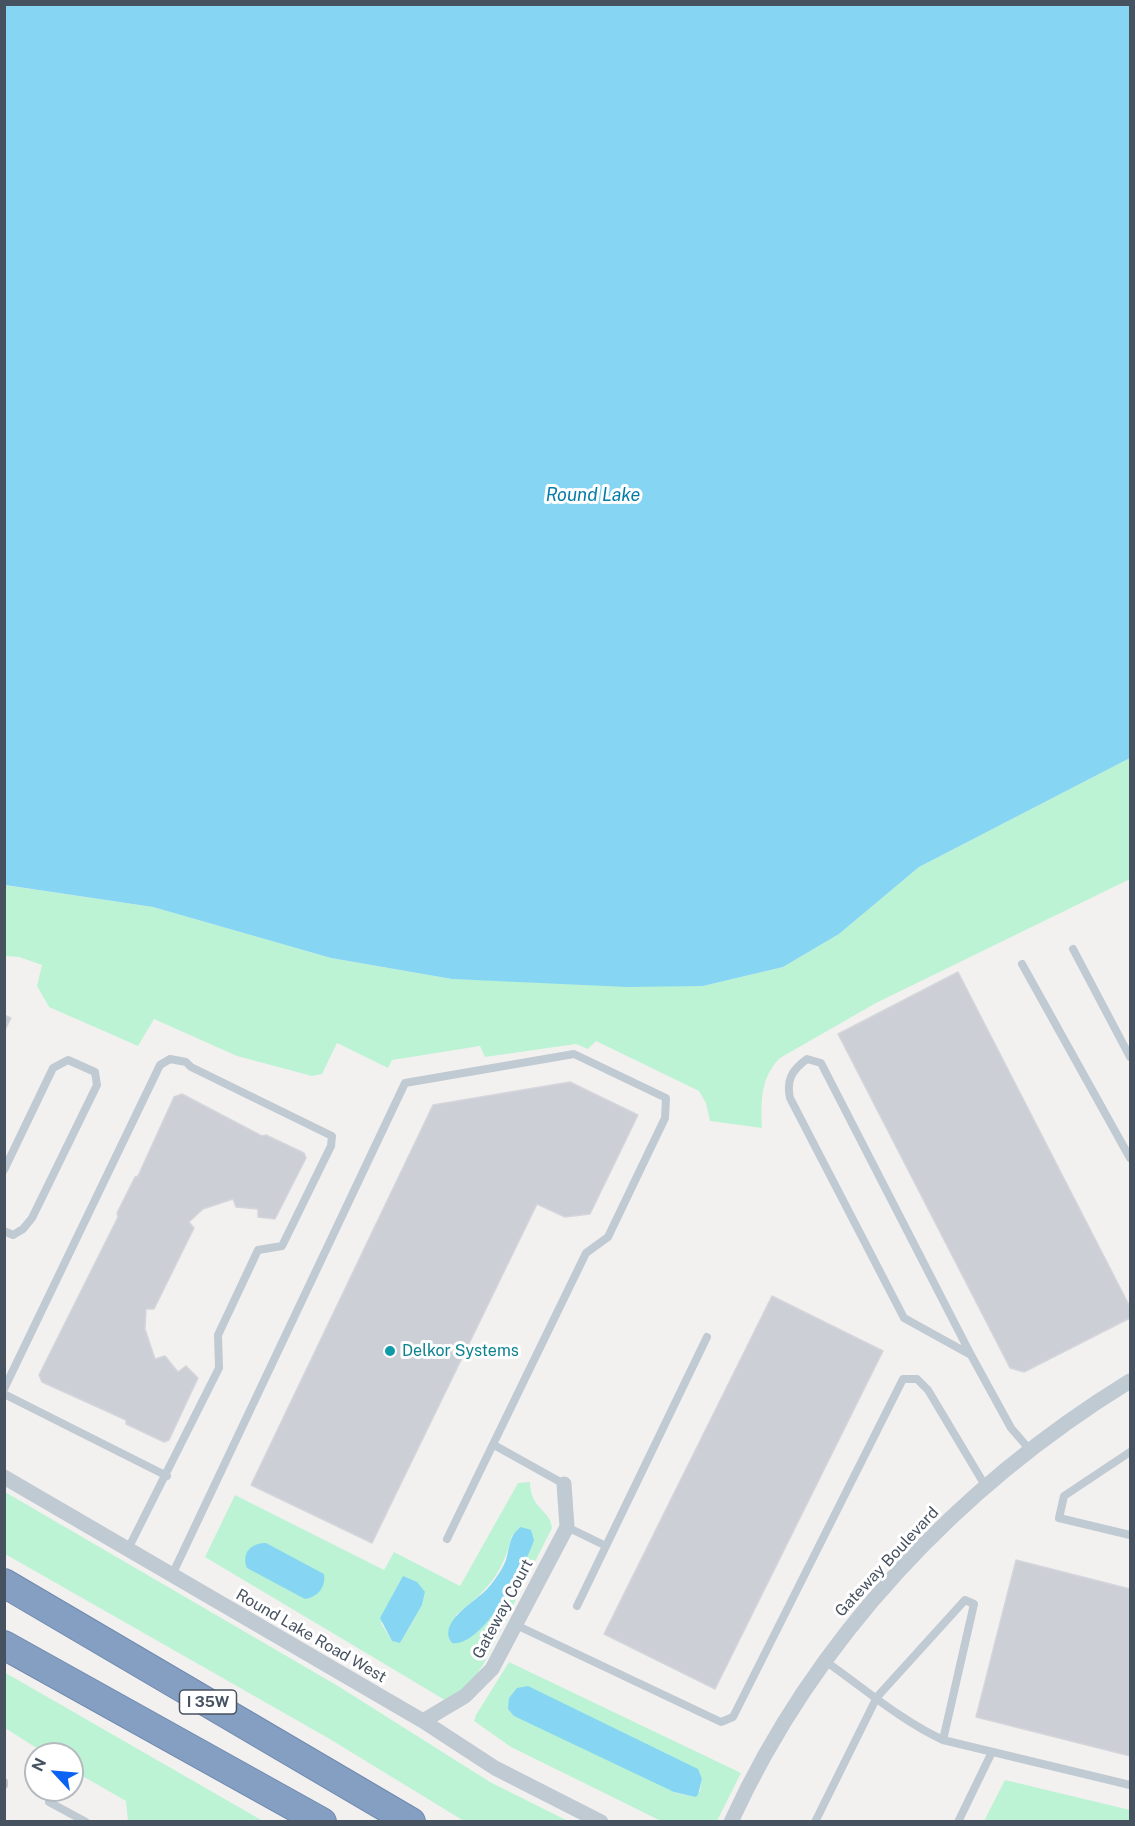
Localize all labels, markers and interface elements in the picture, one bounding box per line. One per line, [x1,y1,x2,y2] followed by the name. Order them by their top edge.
[546,484,640,506] water label: Round Lake
[402,1341,519,1361] place label: Delkor Systems
[383,1344,397,1358] marker: Delkor Systems
[831,1503,943,1621] street label: Gateway Boulevard
[469,1556,537,1662] street label: Gateway Court
[232,1585,390,1687] street label: Round Lake Road West
[180,1690,236,1714] road number: I 35W
[24,1742,84,1802] north arrow
[28,1755,50,1775] text: N

